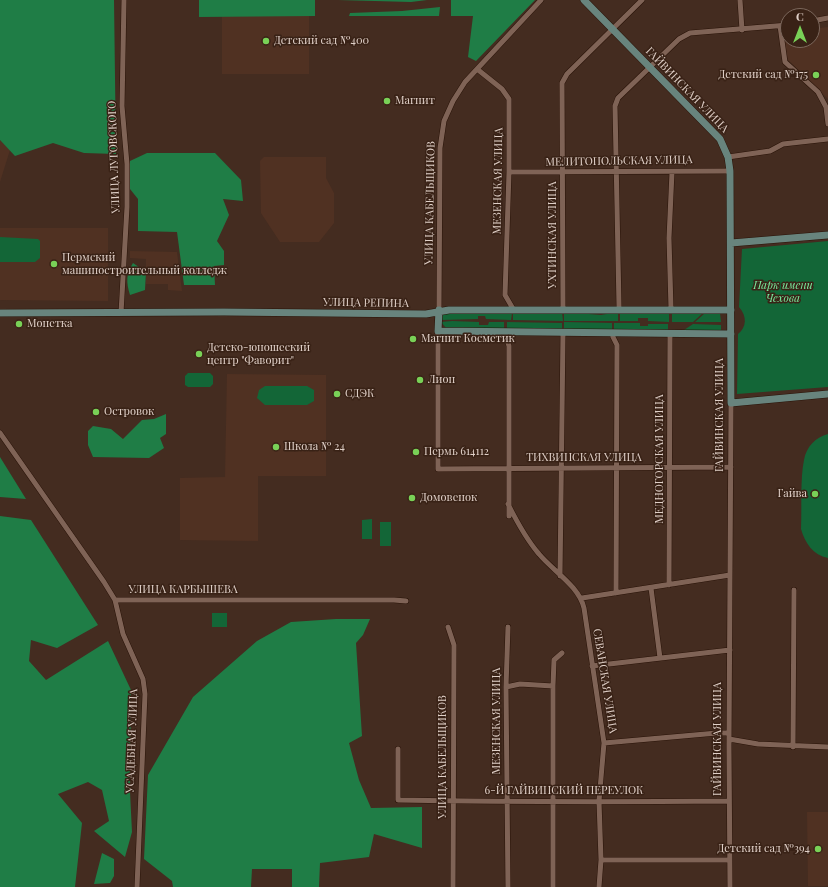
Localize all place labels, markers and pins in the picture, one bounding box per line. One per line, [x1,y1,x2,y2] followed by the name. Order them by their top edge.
[274,34,369,48] place label: Детский сад №400
[261,36,271,46] marker: Детский сад №400
[718,68,808,82] place label: Детский сад №175
[811,70,821,80] marker: Детский сад №175
[395,94,435,108] place label: Магнит
[382,96,392,106] marker: Магнит
[62,251,227,277] place label: Пермский машиностроительный колледж
[49,259,59,269] marker: Пермский машиностроительный колледж
[27,317,73,331] place label: Монетка
[14,319,24,329] marker: Монетка
[421,332,515,346] place label: Магнит Косметик
[408,334,418,344] marker: Магнит Косметик
[207,341,310,367] place label: Детско-юношеский центр "Фаворит"
[194,349,204,359] marker: Детско-юношеский центр "Фаворит"
[428,373,455,387] place label: Лион
[415,375,425,385] marker: Лион
[345,387,374,401] place label: СДЭК
[332,389,342,399] marker: СДЭК
[104,405,154,419] place label: Островок
[91,407,101,417] marker: Островок
[284,440,345,454] place label: Школа № 24
[271,442,281,452] marker: Школа № 24
[424,445,489,459] place label: Пермь 614112
[411,447,421,457] marker: Пермь 614112
[778,487,807,501] place label: Гайва
[810,489,820,499] marker: Гайва
[420,491,477,505] place label: Домовенок
[407,493,417,503] marker: Домовенок
[718,842,810,856] place label: Детский сад №394
[813,844,823,854] marker: Детский сад №394

